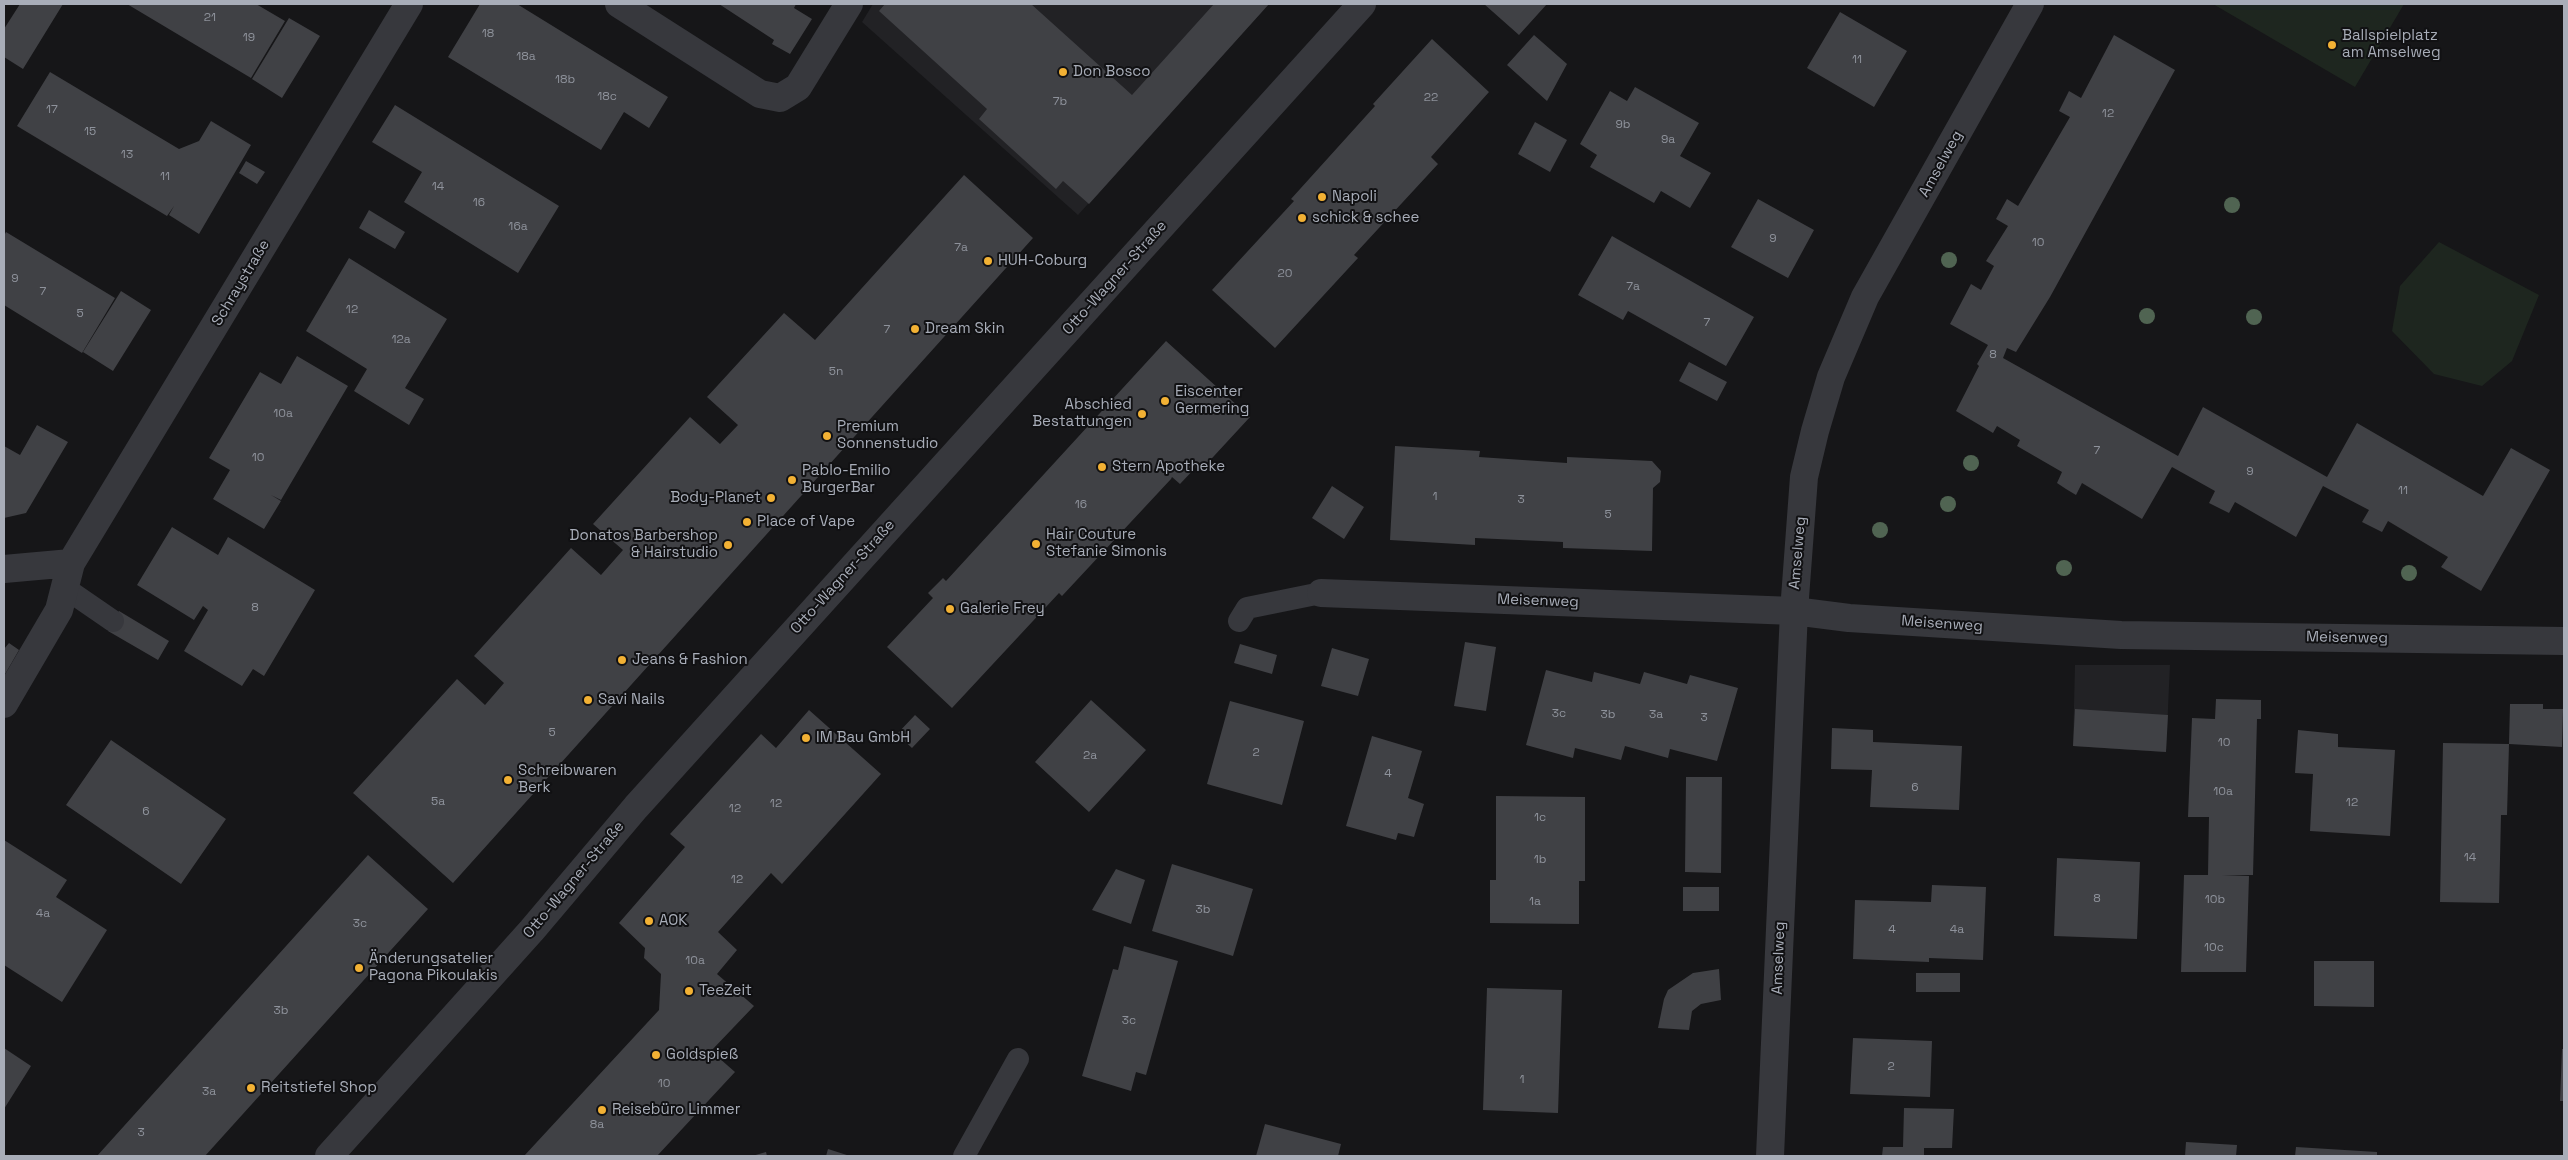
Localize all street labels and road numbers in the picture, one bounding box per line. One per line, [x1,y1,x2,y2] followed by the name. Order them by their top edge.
[1915,128,1967,200] street label: Amselweg
[1059,217,1171,339] street label: Otto-Wagner-Straße
[208,237,274,329] street label: Schraystraße
[787,516,899,638] street label: Otto-Wagner-Straße
[1786,516,1810,590] street label: Amselweg
[1497,591,1579,611] street label: Meisenweg
[1901,612,1983,636] street label: Meisenweg
[2306,628,2388,648] street label: Meisenweg
[520,818,628,942] street label: Otto-Wagner-Straße
[1769,921,1789,995] street label: Amselweg

